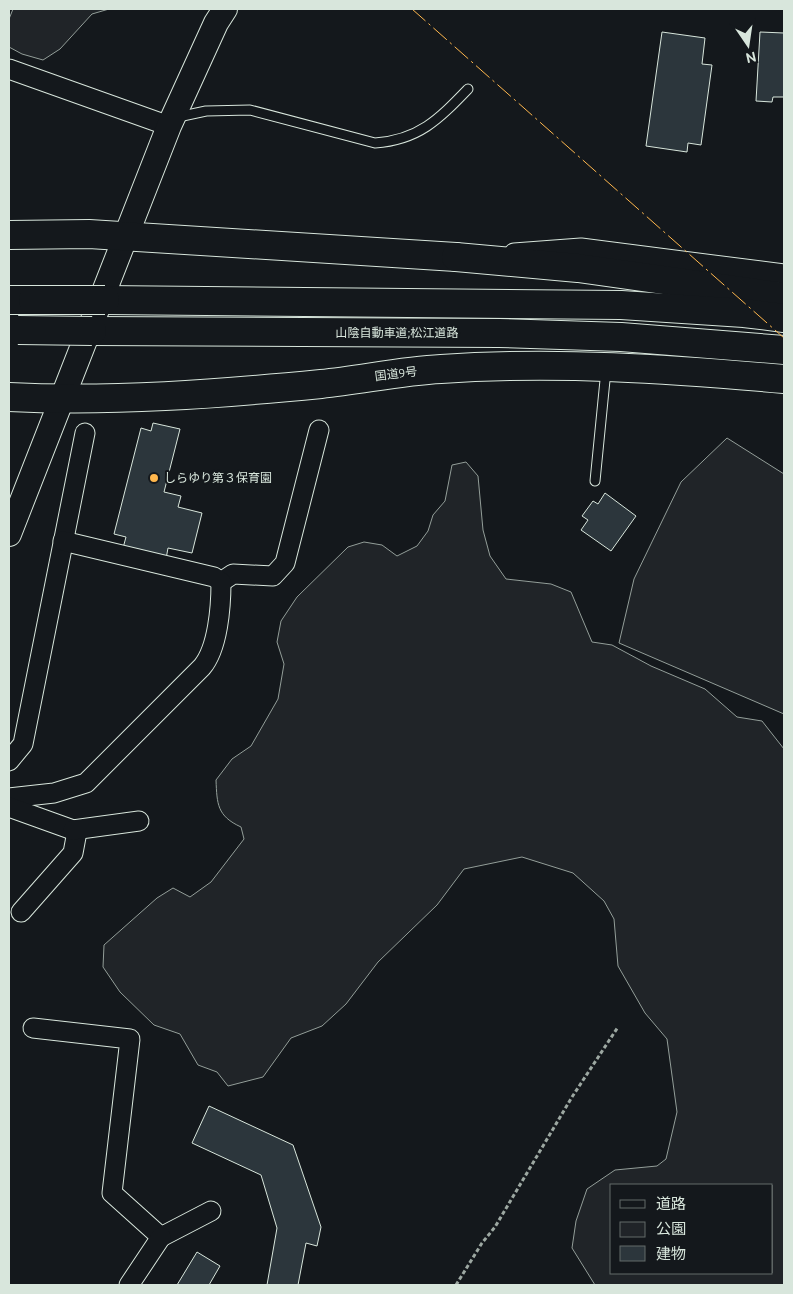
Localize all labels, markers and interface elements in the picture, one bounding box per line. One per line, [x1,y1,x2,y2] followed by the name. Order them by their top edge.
[723,20,773,70] north arrow
[744,49,758,67] text: N
[336,326,458,339] street label: 山陰自動車道;松江道路
[374,364,418,383] street label: 国道9号
[164,471,272,484] place label: しらゆり第３保育園
[148,472,160,484] marker: しらゆり第３保育園
[610,1184,773,1274] legend
[656,1195,686,1212] text: 道路
[656,1220,686,1237] text: 公園
[656,1245,686,1262] text: 建物

